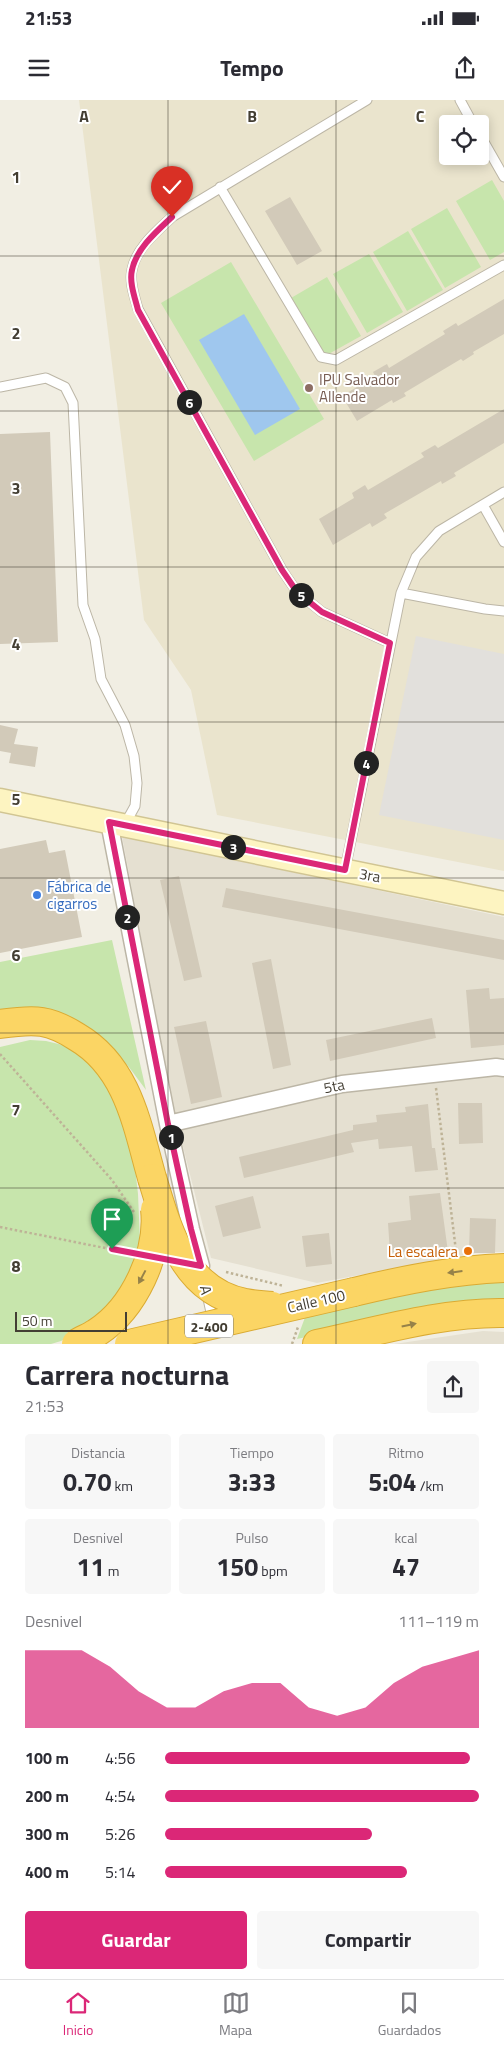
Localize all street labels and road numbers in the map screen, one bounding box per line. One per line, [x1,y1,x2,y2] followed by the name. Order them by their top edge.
[357,862,383,888] street label: 3ra
[321,1073,347,1099] street label: 5ta
[194,1283,218,1297] street label: A
[285,1283,347,1319] street label: Calle 100
[185,1314,233,1338] road number: 2-400

